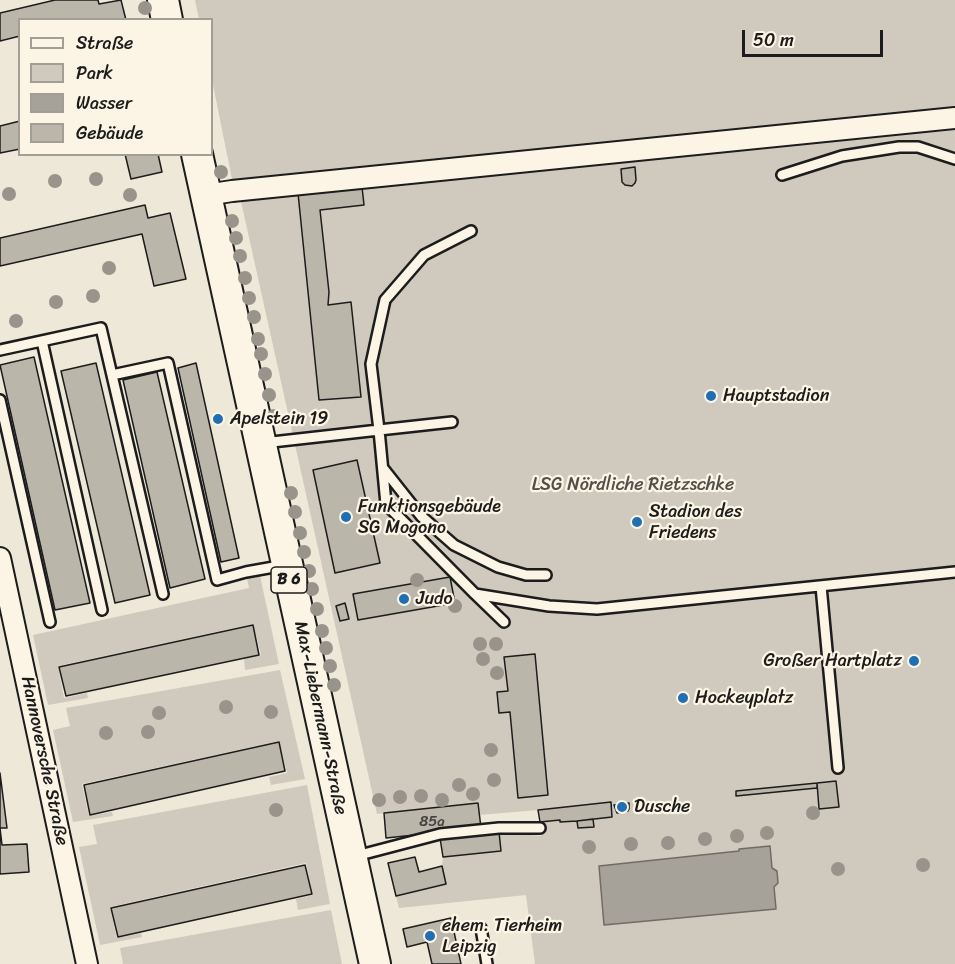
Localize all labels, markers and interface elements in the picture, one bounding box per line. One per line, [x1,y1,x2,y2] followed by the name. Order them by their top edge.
[18,18,213,156] legend
[745,18,886,56] scale bar
[753,24,794,56] text: 50 m
[76,27,133,59] text: Straße
[76,57,113,89] text: Park
[76,87,132,119] text: Wasser
[76,117,143,149] text: Gebäude
[723,385,829,407] place label: Hauptstadion
[704,389,718,403] marker: Hauptstadion
[230,408,328,430] place label: Apelstein 19
[211,412,225,426] marker: Apelstein 19
[532,474,734,496] park label: LSG Nördliche Rietzschke
[358,496,501,538] place label: Funktionsgebäude SG Mogono
[649,501,742,544] place label: Stadion des Friedens
[339,510,353,524] marker: Funktionsgebäude SG Mogono
[630,515,644,529] marker: Stadion des Friedens
[271,567,307,593] road number: B 6
[416,588,453,610] place label: Judo
[397,592,411,606] marker: Judo
[289,619,351,817] street label: Max-Liebermann-Straße
[763,650,902,672] place label: Großer Hartplatz
[907,654,921,668] marker: Großer Hartplatz
[15,674,73,848] street label: Hannoversche Straße
[695,687,793,709] place label: Hockeyplatz
[676,691,690,705] marker: Hockeyplatz
[634,796,690,818] place label: Dusche
[615,800,629,814] marker: Dusche
[419,813,445,831] house number: 85a
[442,915,562,958] place label: ehem. Tierheim Leipzig
[423,929,437,943] marker: ehem. Tierheim Leipzig

